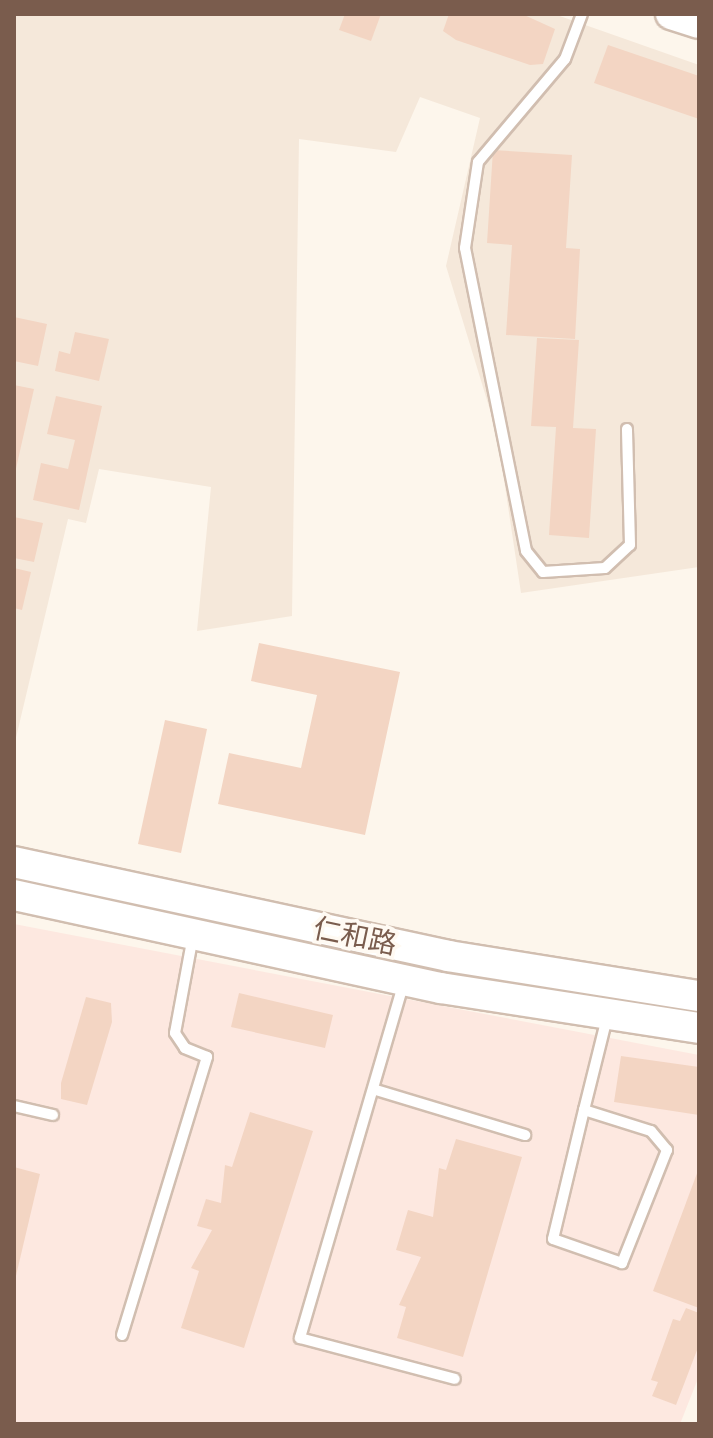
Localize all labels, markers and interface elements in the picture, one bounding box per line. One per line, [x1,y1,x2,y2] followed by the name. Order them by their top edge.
[310,911,400,961] street label: 仁和路

